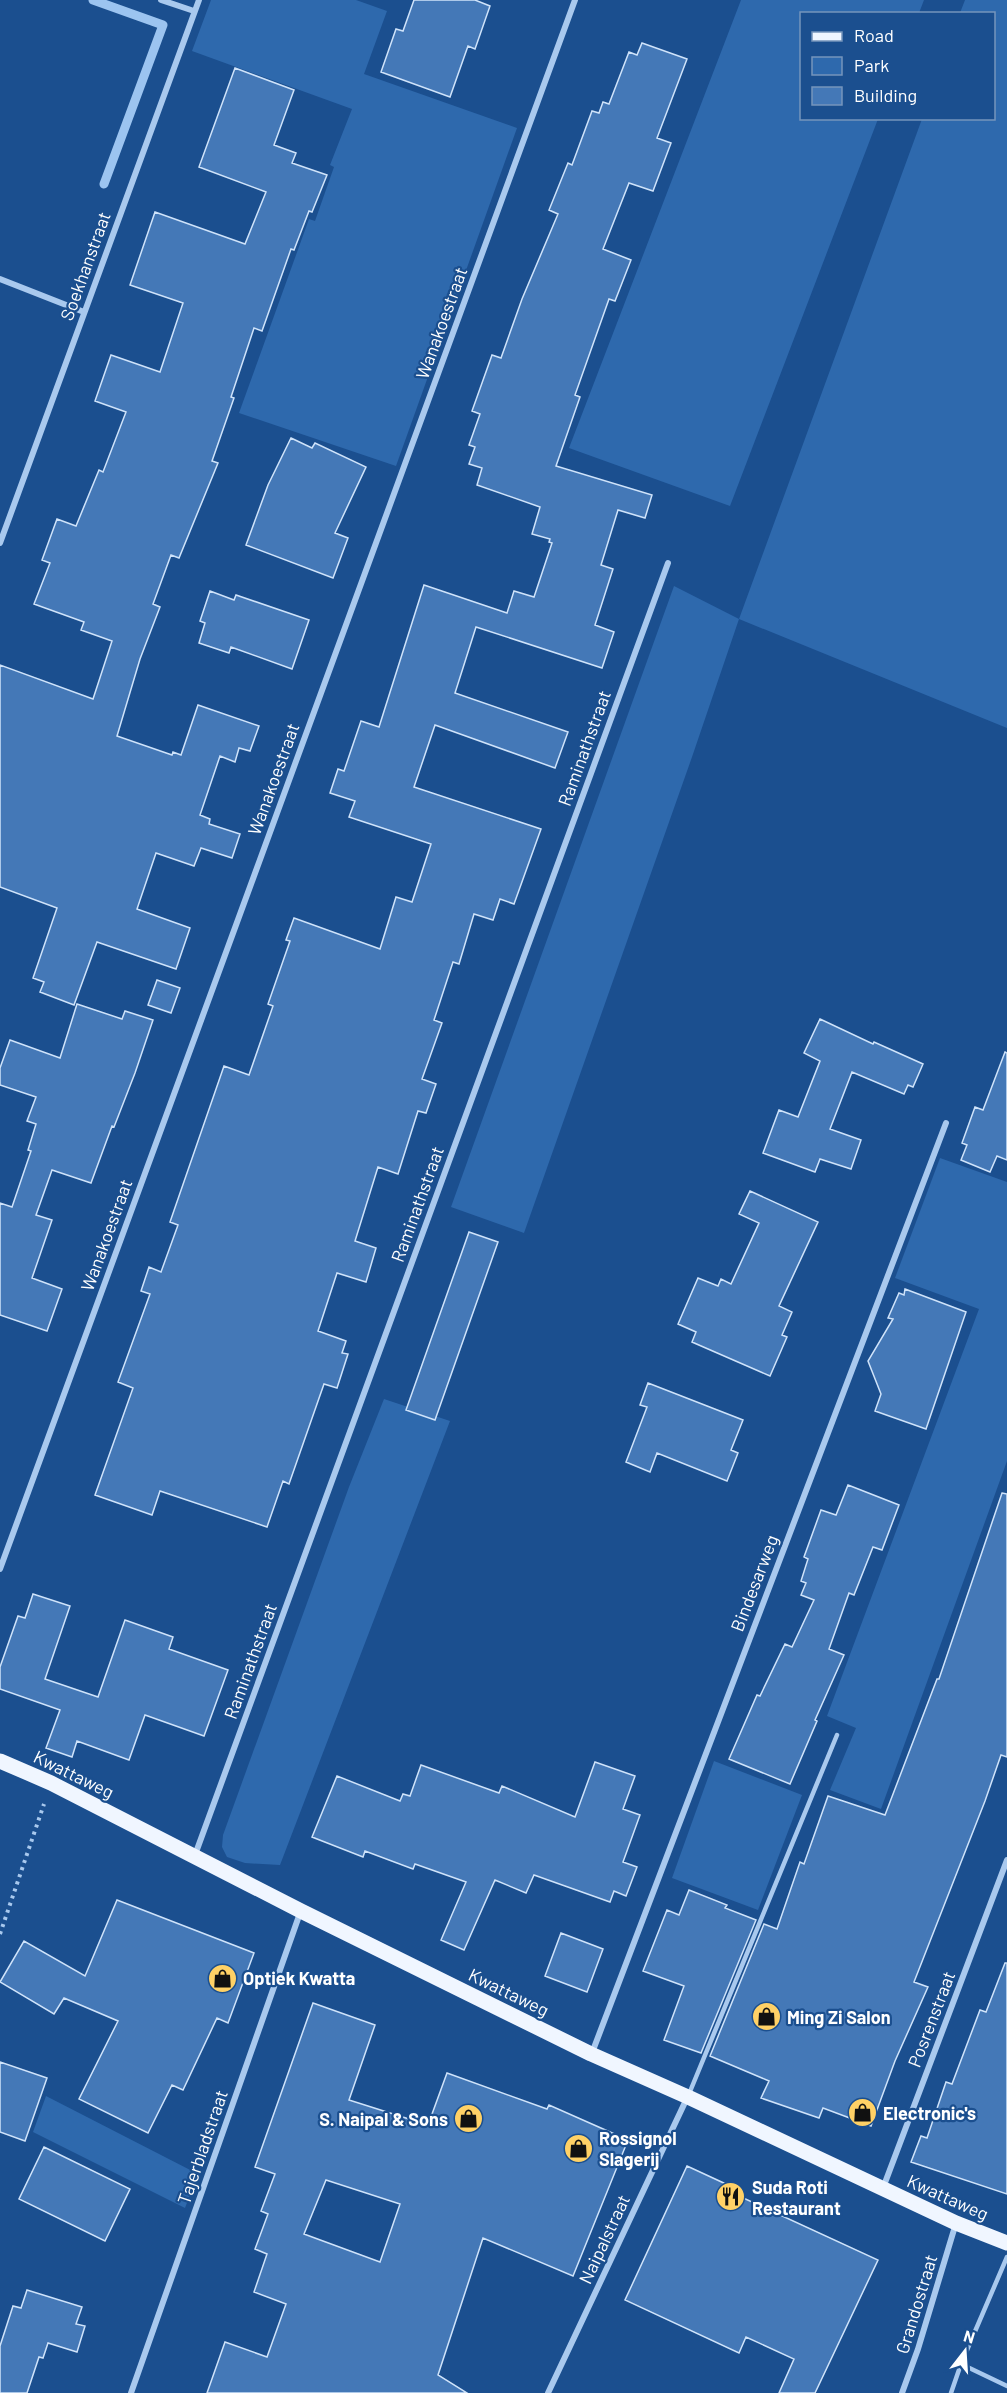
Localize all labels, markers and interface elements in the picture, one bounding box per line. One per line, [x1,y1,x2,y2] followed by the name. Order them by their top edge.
[800,12,995,120] legend
[854,24,894,46] text: Road
[854,54,889,76] text: Park
[854,84,917,106] text: Building
[55,209,115,323] street label: Soekhanstraat
[411,264,471,382] street label: Wanakoestraat
[553,687,615,809] street label: Raminathstraat
[243,720,303,838] street label: Wanakoestraat
[386,1143,448,1265] street label: Raminathstraat
[76,1176,136,1294] street label: Wanakoestraat
[726,1532,782,1634] street label: Bindesarweg
[219,1600,281,1722] street label: Raminathstraat
[30,1745,118,1803] street label: Kwattaweg
[206,1962,238,1994] shop icon: Optiek Kwatta
[465,1963,553,2021] street label: Kwattaweg
[243,1967,355,1989] place label: Optiek Kwatta
[903,1968,959,2070] street label: Posrenstraat
[750,2001,782,2033] shop icon: Ming Zi Salon
[787,2006,891,2028] place label: Ming Zi Salon
[172,2087,232,2207] street label: Tajerbladstraat
[846,2097,878,2129] shop icon: Electronic's
[883,2102,976,2124] place label: Electronic's
[453,2103,485,2135] shop icon: S. Naipal & Sons
[319,2108,448,2130] place label: S. Naipal & Sons
[599,2127,677,2170] place label: Rossignol Slagerij
[562,2132,594,2164] shop icon: Rossignol Slagerij
[904,2169,992,2225] street label: Kwattaweg
[752,2176,841,2219] place label: Suda Roti Restaurant
[715,2181,747,2213] restaurant icon: Suda Roti Restaurant
[574,2191,634,2287] street label: Naipalstraat
[890,2252,942,2356] street label: Grandostraat
[935,2321,995,2381] north arrow
[962,2326,977,2347] text: N

